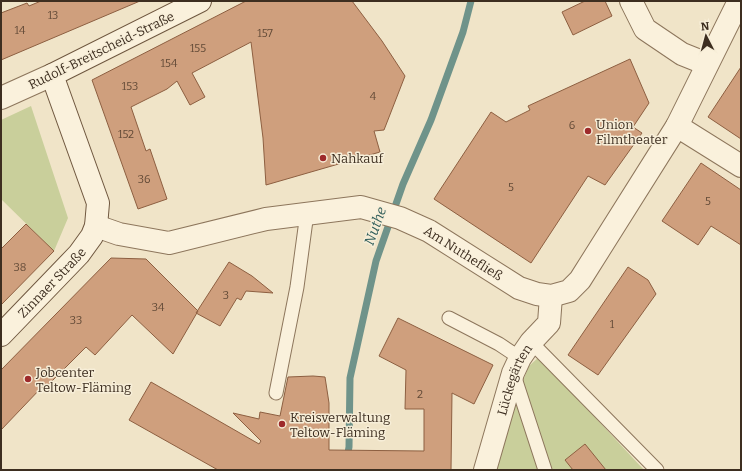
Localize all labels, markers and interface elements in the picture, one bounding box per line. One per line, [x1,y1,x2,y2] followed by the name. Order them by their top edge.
[26,9,176,92] street label: Rudolf-Breitscheid-Straße
[48,9,58,22] house number: 13
[686,16,726,56] north arrow
[700,20,710,33] text: N
[15,24,26,37] house number: 14
[257,27,273,40] house number: 157
[190,42,206,55] house number: 155
[161,57,178,70] house number: 154
[122,80,138,93] house number: 153
[370,90,377,103] house number: 4
[596,117,668,147] place label: Union Filmtheater
[569,119,575,132] house number: 6
[583,126,593,136] marker: Union Filmtheater
[118,128,134,141] house number: 152
[331,151,384,166] place label: Nahkauf
[318,153,328,163] marker: Nahkauf
[138,173,150,186] house number: 36
[508,181,514,194] house number: 5
[705,195,711,208] house number: 5
[361,205,390,248] water label: Nuthe
[421,223,506,284] street label: Am Nuthefließ
[15,245,89,321] street label: Zinnaer Straße
[14,261,26,274] house number: 38
[223,289,229,302] house number: 3
[152,301,165,314] house number: 34
[70,314,82,327] house number: 33
[610,318,615,331] house number: 1
[494,341,536,417] street label: Lückegärten
[35,365,131,395] place label: Jobcenter Teltow-Fläming
[23,374,33,384] marker: Jobcenter Teltow-Fläming
[417,388,423,401] house number: 2
[290,410,390,440] place label: Kreisverwaltung Teltow-Fläming
[277,419,287,429] marker: Kreisverwaltung Teltow-Fläming

